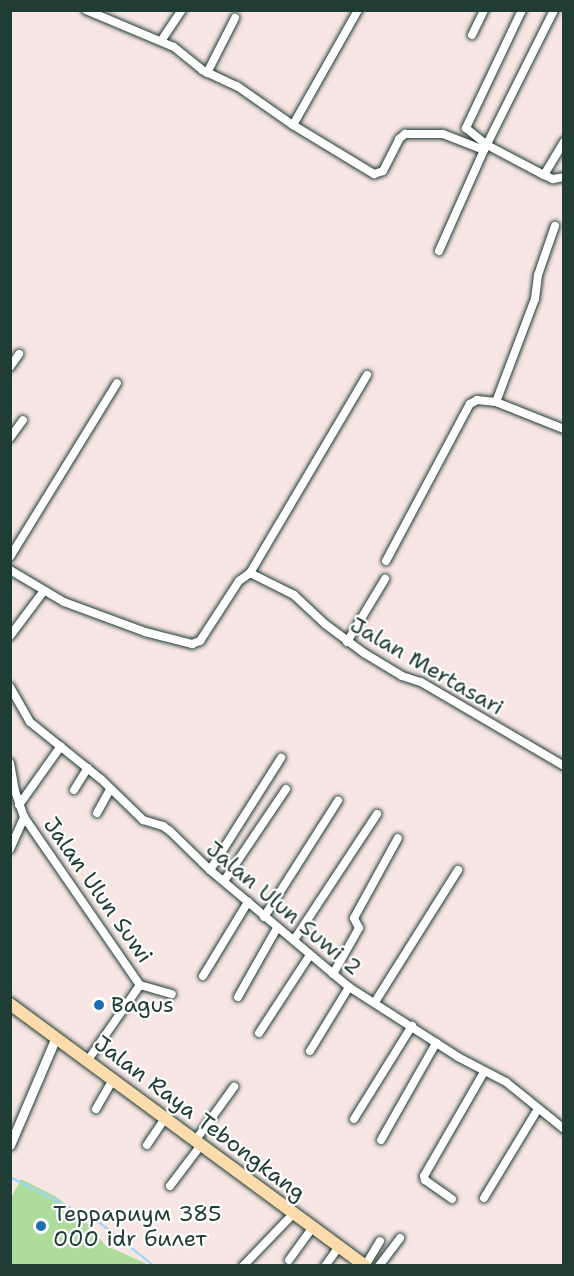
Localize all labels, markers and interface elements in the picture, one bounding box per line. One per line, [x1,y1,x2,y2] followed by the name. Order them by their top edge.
[345,611,509,721] street label: Jalan Mertasari
[38,812,158,968] street label: Jalan Ulun Suwi
[201,835,367,981] street label: Jalan Ulun Suwi 2
[111,992,174,1018] place label: Bagus
[92,998,106,1012] marker: Bagus
[89,1030,311,1206] street label: Jalan Raya Tebongkang
[53,1200,221,1252] place label: Террариум 385 000 idr билет
[34,1219,48,1233] marker: Террариум 385 000 idr билет

